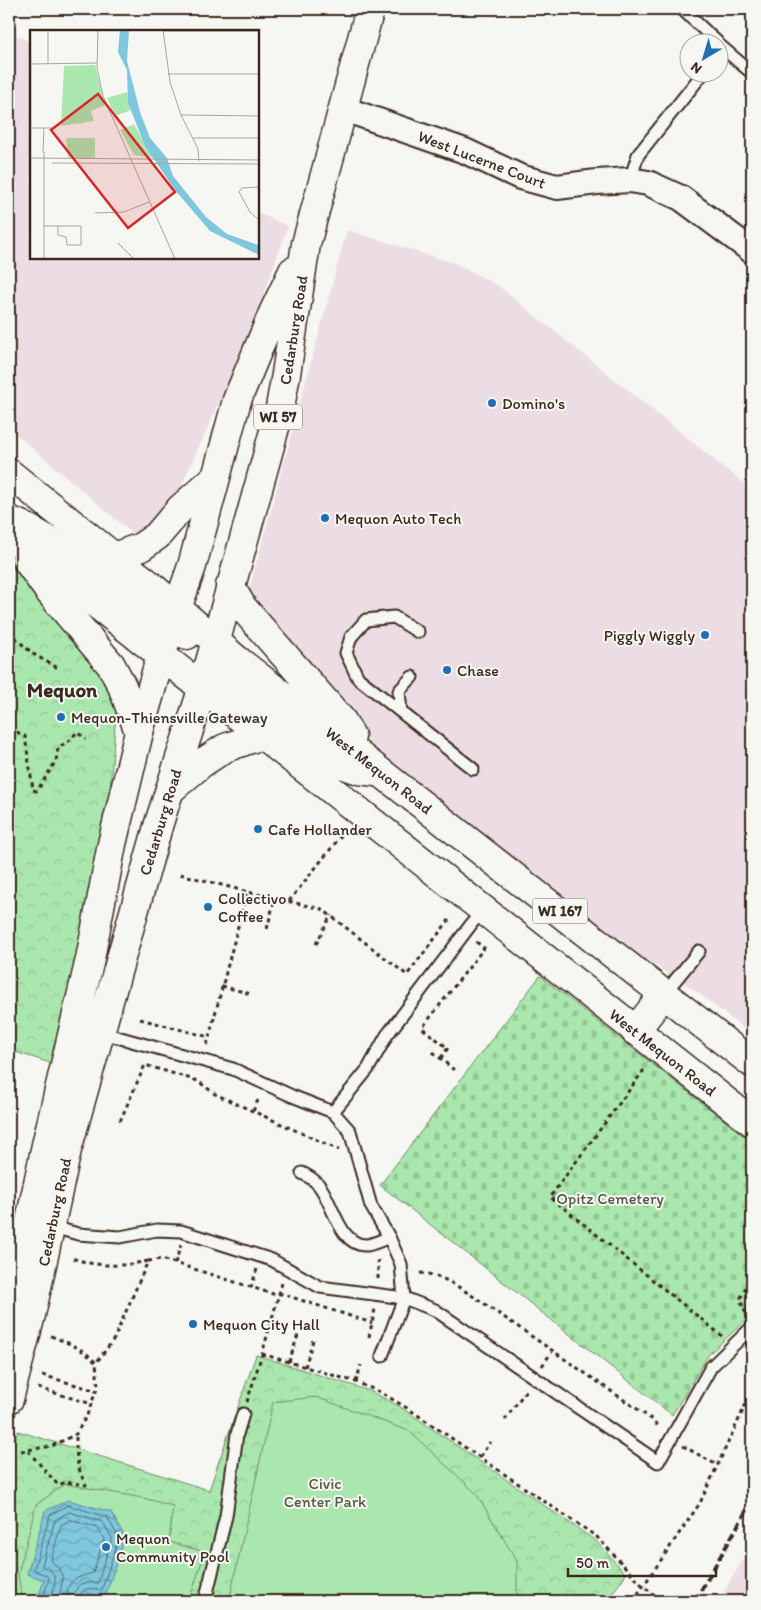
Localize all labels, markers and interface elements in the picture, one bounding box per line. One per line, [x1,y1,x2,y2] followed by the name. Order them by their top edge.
[30,30,259,259] inset map
[678,32,728,82] north arrow
[687,58,705,77] text: N
[415,126,548,193] street label: West Lucerne Court
[275,274,312,386] street label: Cedarburg Road
[502,394,565,413] place label: Domino's
[486,397,498,409] marker: Domino's
[254,404,302,430] road number: WI 57
[335,509,461,528] place label: Mequon Auto Tech
[319,512,331,524] marker: Mequon Auto Tech
[604,626,695,645] place label: Piggly Wiggly
[699,629,711,641] marker: Piggly Wiggly
[457,661,499,680] place label: Chase
[441,664,453,676] marker: Chase
[27,677,98,703] district label: Mequon
[71,708,268,727] place label: Mequon-Thiensville Gateway
[55,711,67,723] marker: Mequon-Thiensville Gateway
[321,723,436,818] street label: West Mequon Road
[135,766,186,878] street label: Cedarburg Road
[268,820,373,839] place label: Cafe Hollander
[252,823,264,835] marker: Cafe Hollander
[218,889,286,926] place label: Collectivo Coffee
[532,898,588,924] road number: WI 167
[202,901,214,913] marker: Collectivo Coffee
[605,1005,720,1100] street label: West Mequon Road
[34,1156,75,1268] street label: Cedarburg Road
[556,1189,664,1208] park label: Opitz Cemetery
[203,1315,320,1334] place label: Mequon City Hall
[187,1318,199,1330] marker: Mequon City Hall
[284,1474,366,1511] park label: Civic Center Park
[116,1529,230,1566] place label: Mequon Community Pool
[100,1541,112,1553] marker: Mequon Community Pool
[568,1545,716,1577] scale bar
[576,1554,609,1572] text: 50 m

